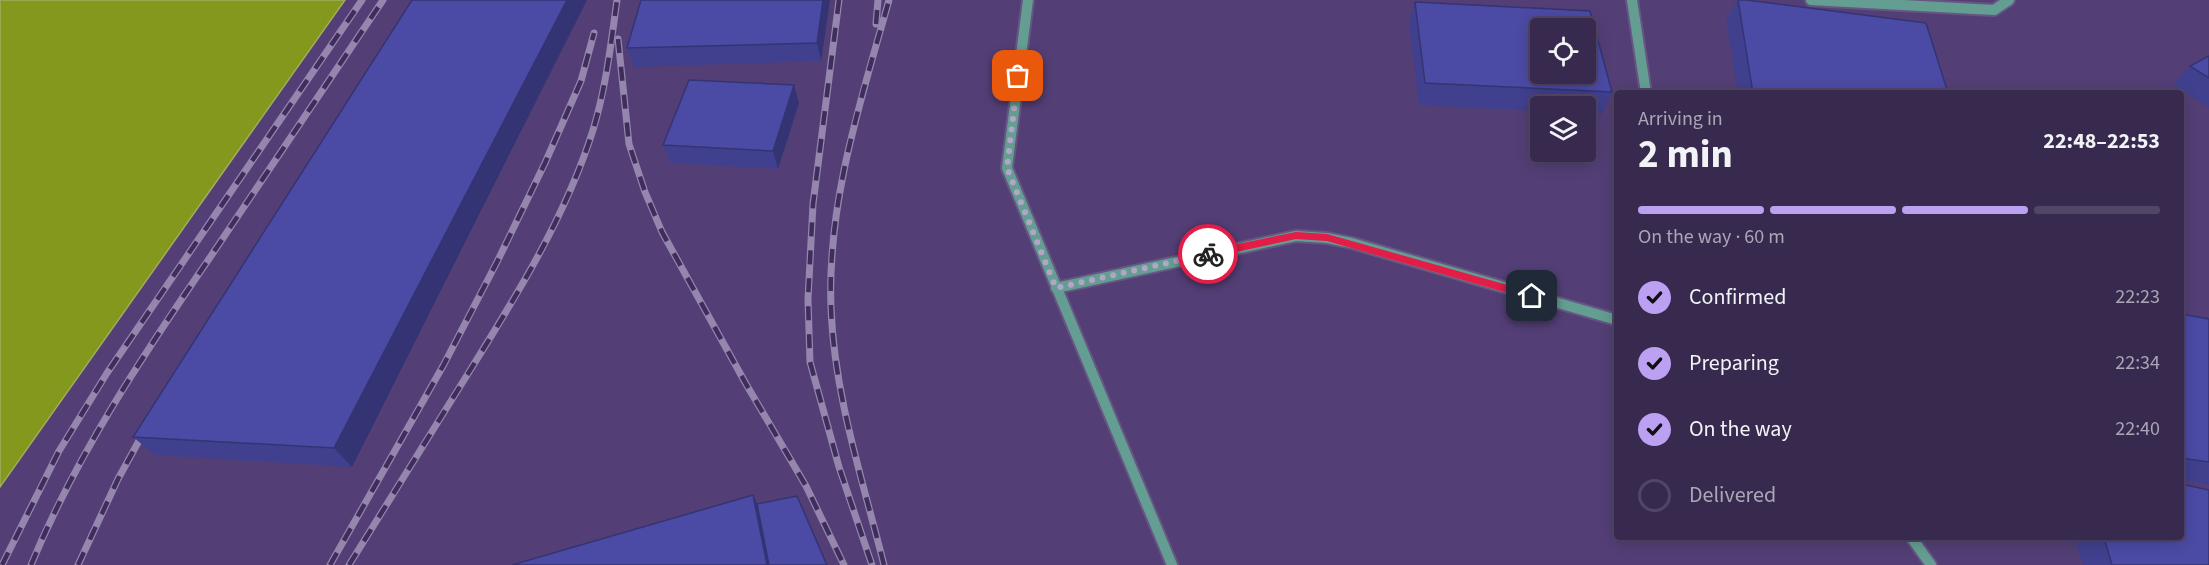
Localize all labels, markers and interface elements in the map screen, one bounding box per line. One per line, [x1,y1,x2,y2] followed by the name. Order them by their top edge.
[1530,18,1596,162] map controls
[1530,18,1596,84] button: locate
[992,50,1043,101] pin
[1001,59,1034,92] icon: bag
[1530,96,1596,162] button: layers
[1638,105,1723,133] text: Arriving in
[2043,125,2160,157] text: 22:48–22:53
[1638,127,1733,183] text: 2 min
[1638,223,1785,251] text: On the way · 60 m
[1178,224,1238,284] courier
[1192,238,1225,271] icon: bike
[1506,270,1557,321] pin
[1515,279,1548,312] icon: home
[1638,281,1671,314] icon: check
[1689,281,1786,313] text: Confirmed
[2115,283,2160,311] text: 22:23
[1638,347,1671,380] icon: check
[1689,347,1779,379] text: Preparing
[2115,349,2160,377] text: 22:34
[1638,413,1671,446] icon: check
[1689,413,1792,445] text: On the way
[2115,415,2160,443] text: 22:40
[1689,479,1776,511] text: Delivered

